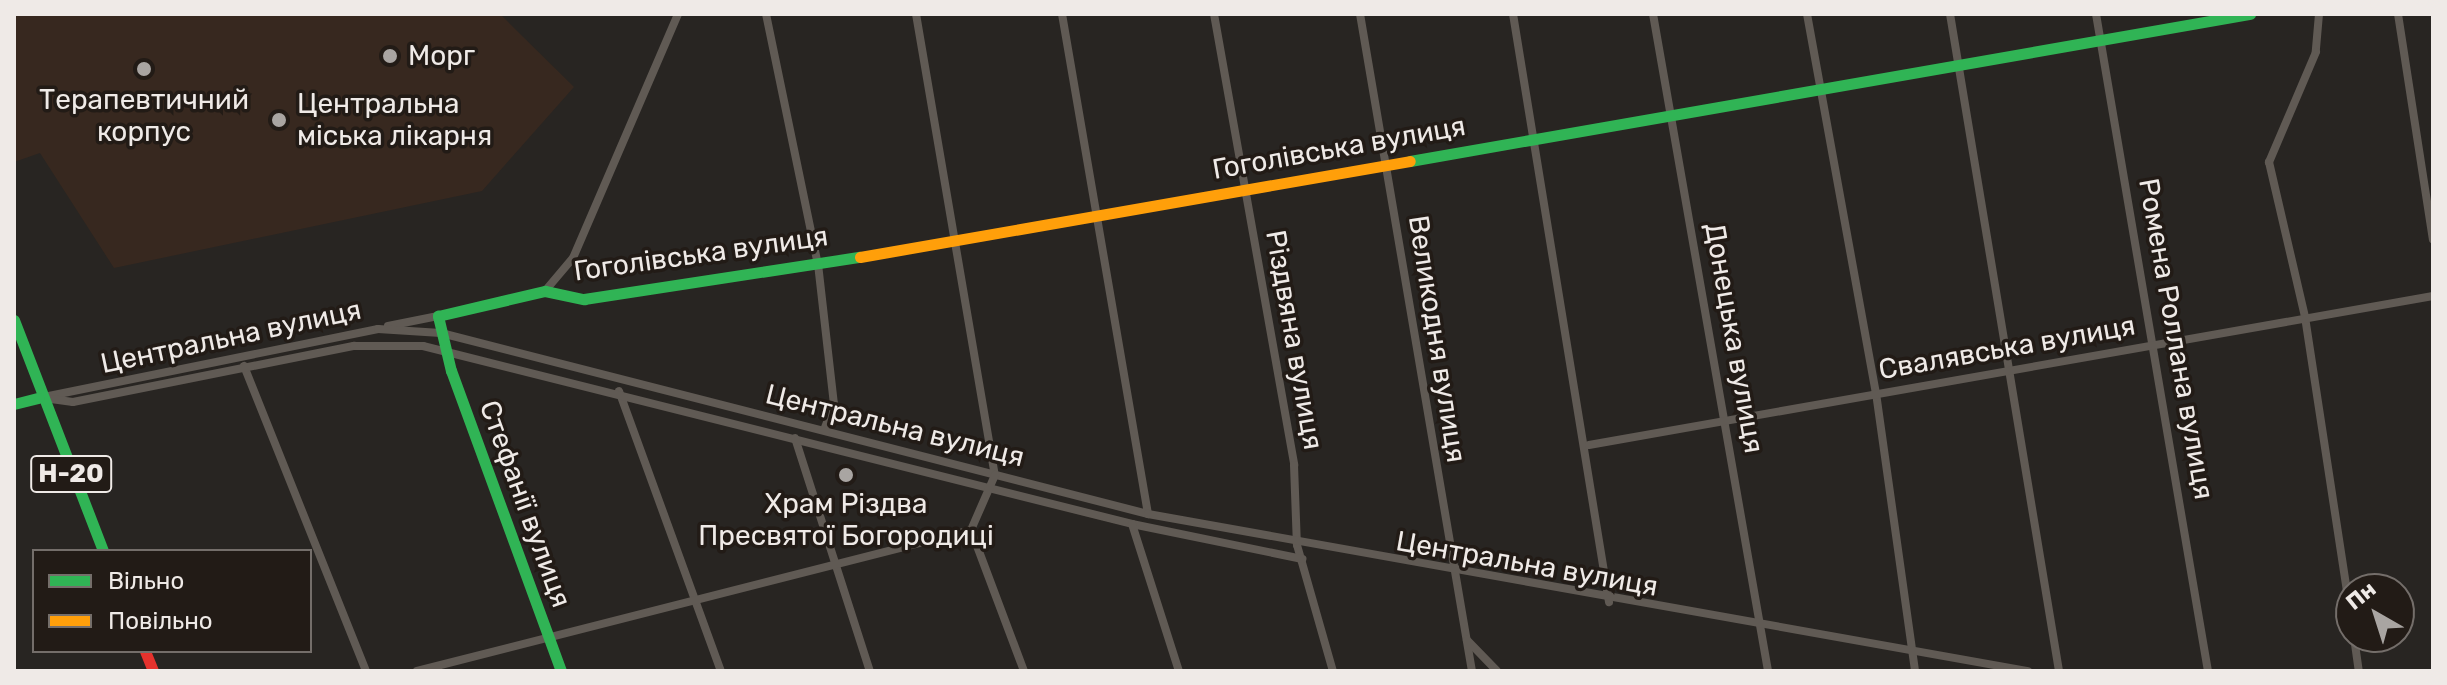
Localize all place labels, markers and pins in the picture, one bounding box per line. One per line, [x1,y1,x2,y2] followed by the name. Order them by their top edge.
[408,39,475,73] place label: Морг
[379,45,401,67] marker: Морг
[133,58,155,80] marker: Терапевтичний корпус
[39,83,249,149] place label: Терапевтичний корпус
[297,87,492,153] place label: Центральна міська лікарня
[268,109,290,131] marker: Центральна міська лікарня
[837,466,855,484] marker: Храм Різдва Пресвятої Богородиці
[698,487,994,553] place label: Храм Різдва Пресвятої Богородиці

